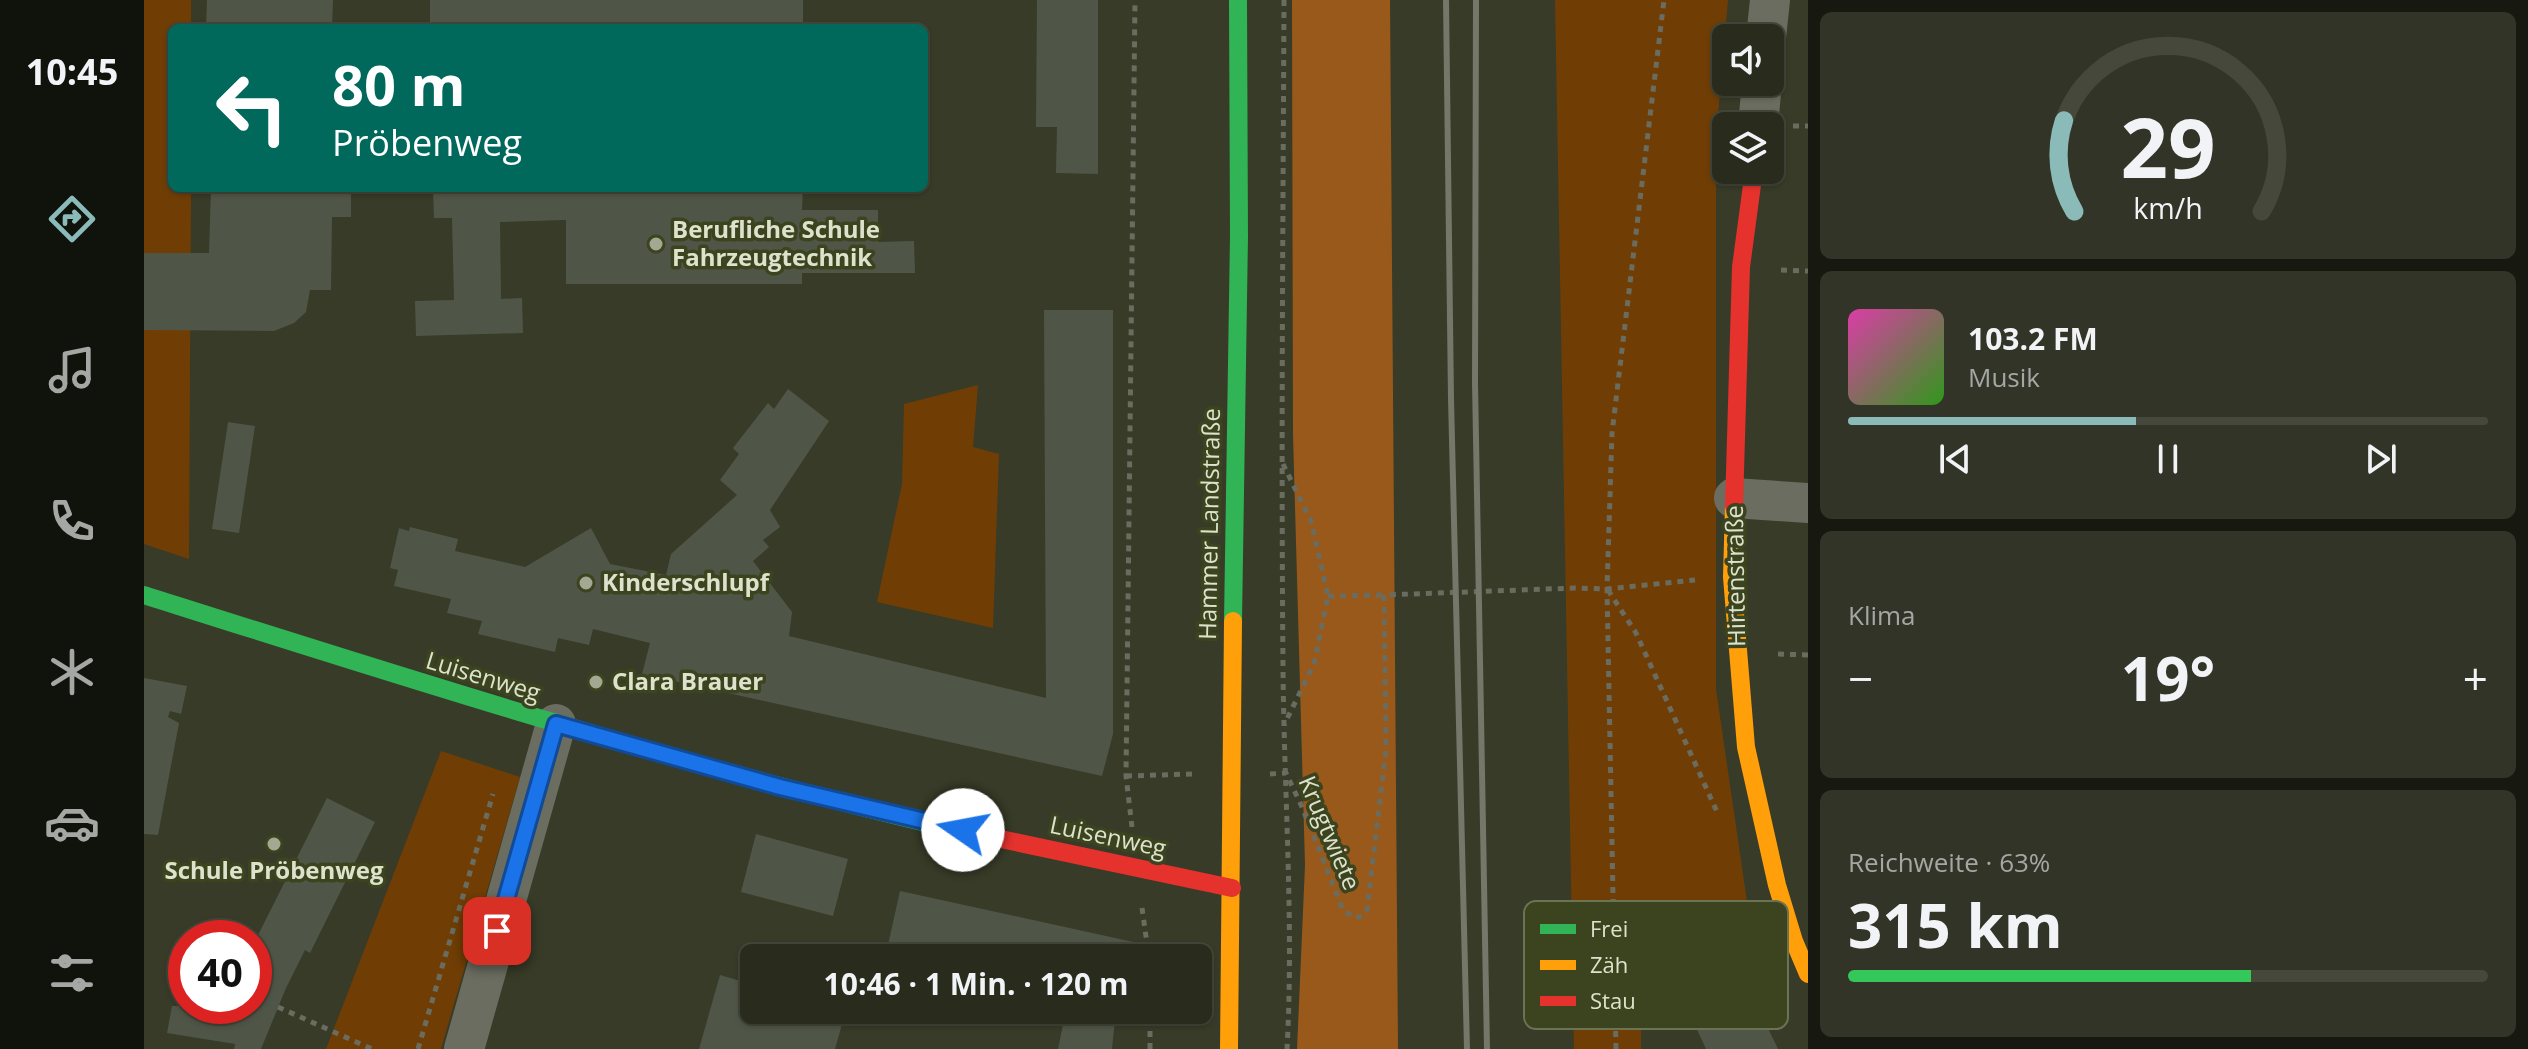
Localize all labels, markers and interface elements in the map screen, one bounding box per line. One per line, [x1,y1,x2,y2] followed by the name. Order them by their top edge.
[1712,24,1784,184] map controls
[1712,24,1784,96] button: sound
[332,46,466,122] text: 80 m
[26,47,118,96] text: 10:45
[200,56,304,160] icon: left
[2120,88,2216,201] text: 29
[1712,112,1784,184] button: layers
[332,118,522,167] text: Pröbenweg
[2133,188,2203,227] text: km/h
[44,191,100,247] icon: directions
[672,212,880,273] place label: Berufliche Schule Fahrzeugtechnik
[647,235,665,253] marker: Berufliche Schule Fahrzeugtechnik
[1968,318,2098,359] text: 103.2 FM
[44,342,100,398] icon: music
[1968,359,2040,395] text: Musik
[1190,408,1227,640] street label: Hammer Landstraße
[1933,437,1977,481] icon: previous
[2146,437,2190,481] icon: pause
[2359,437,2403,481] icon: next
[44,493,100,549] icon: phone
[1717,505,1752,647] street label: Hirtenstraße
[602,565,771,598] place label: Kinderschlupf
[577,574,595,592] marker: Kinderschlupf
[1848,597,1916,633] text: Klima
[2121,637,2215,719] text: 19°
[422,643,545,709] street label: Luisenweg
[44,644,100,700] icon: climate
[1848,648,1873,708] text: −
[2463,648,2488,708] text: +
[612,664,763,697] place label: Clara Brauer
[587,673,605,691] marker: Clara Brauer
[1292,770,1369,895] street label: Krugtwiete
[921,788,1005,872] position arrow
[44,795,100,851] icon: car
[1047,807,1169,864] street label: Luisenweg
[265,835,283,853] marker: Schule Pröbenweg
[1848,844,2050,880] text: Reichweite · 63%
[164,853,384,886] place label: Schule Pröbenweg
[1848,884,2063,966] text: 315 km
[463,897,531,965] pin
[1524,901,1788,1029] legend
[475,909,519,953] icon: arrive
[1590,913,1628,943] text: Frei
[168,920,272,1024] speed limit sign: 40
[44,945,100,1001] icon: filters
[1590,949,1628,979] text: Zäh
[824,963,1128,1004] text: 10:46 · 1 Min. · 120 m
[1590,985,1636,1015] text: Stau

